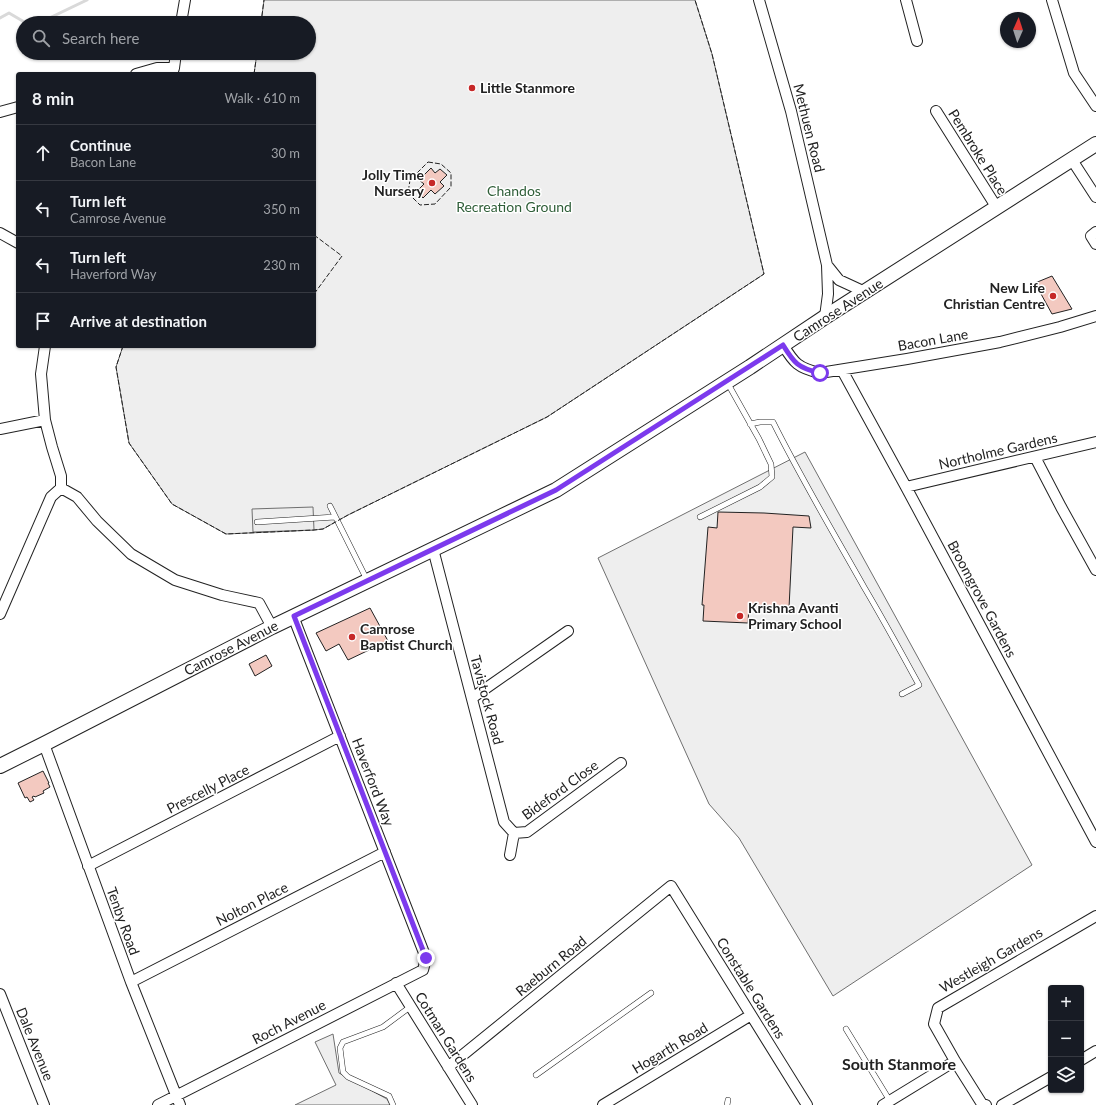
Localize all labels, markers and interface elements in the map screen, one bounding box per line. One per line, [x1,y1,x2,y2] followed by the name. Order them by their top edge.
[1000,12,1036,48] north arrow
[16,16,316,60] search box
[30,27,52,49] icon: search
[62,29,139,47] text: Search here
[480,79,575,96] place label: Little Stanmore
[790,82,829,174] street label: Methuen Road
[467,83,477,93] marker: Little Stanmore
[32,88,74,109] text: 8 min
[224,90,300,106] text: Walk · 610 m
[945,106,1012,198] street label: Pembroke Place
[70,136,131,154] text: Continue
[32,142,54,164] icon: ahead
[271,145,300,161] text: 30 m
[70,154,136,170] text: Bacon Lane
[362,166,425,199] place label: Jolly Time Nursery
[427,178,437,188] marker: Jolly Time Nursery
[456,182,572,215] park label: Chandos Recreation Ground
[70,192,126,210] text: Turn left
[32,198,54,220] icon: left
[263,201,300,217] text: 350 m
[70,210,166,226] text: Camrose Avenue
[70,248,126,266] text: Turn left
[32,254,54,276] icon: left
[263,257,300,273] text: 230 m
[70,266,157,282] text: Haverford Way
[790,274,886,345] street label: Camrose Avenue
[943,279,1046,312] place label: New Life Christian Centre
[1048,291,1058,301] marker: New Life Christian Centre
[32,310,54,332] icon: arrive
[70,312,207,330] text: Arrive at destination
[896,325,969,354] street label: Bacon Lane
[811,364,829,382] route start
[937,429,1059,472] street label: Northolme Gardens
[944,537,1020,660] street label: Broomgrove Gardens
[748,599,842,632] place label: Krishna Avanti Primary School
[735,611,745,621] marker: Krishna Avanti Primary School
[181,616,281,679] street label: Camrose Avenue
[360,620,453,653] place label: Camrose Baptist Church
[347,632,357,642] marker: Camrose Baptist Church
[467,653,508,746] street label: Tavistock Road
[349,735,398,829] street label: Haverford Way
[518,756,601,823] street label: Bideford Close
[164,761,252,817] street label: Prescelly Place
[213,878,291,929] street label: Nolton Place
[103,885,144,957] street label: Tenby Road
[936,923,1045,996] street label: Westleigh Gardens
[512,932,590,999] street label: Raeburn Road
[713,934,789,1042] street label: Constable Gardens
[417,949,435,967] route end
[1048,985,1084,1093] map controls
[1048,985,1084,1021] button: +
[412,989,481,1085] street label: Cotman Gardens
[249,996,328,1047] street label: Roch Avenue
[13,1005,58,1083] street label: Dale Avenue
[629,1018,711,1077] street label: Hogarth Road
[1048,1021,1084,1057] button: −
[842,1054,957,1073] district label: South Stanmore
[1048,1057,1084,1093] button: layers

